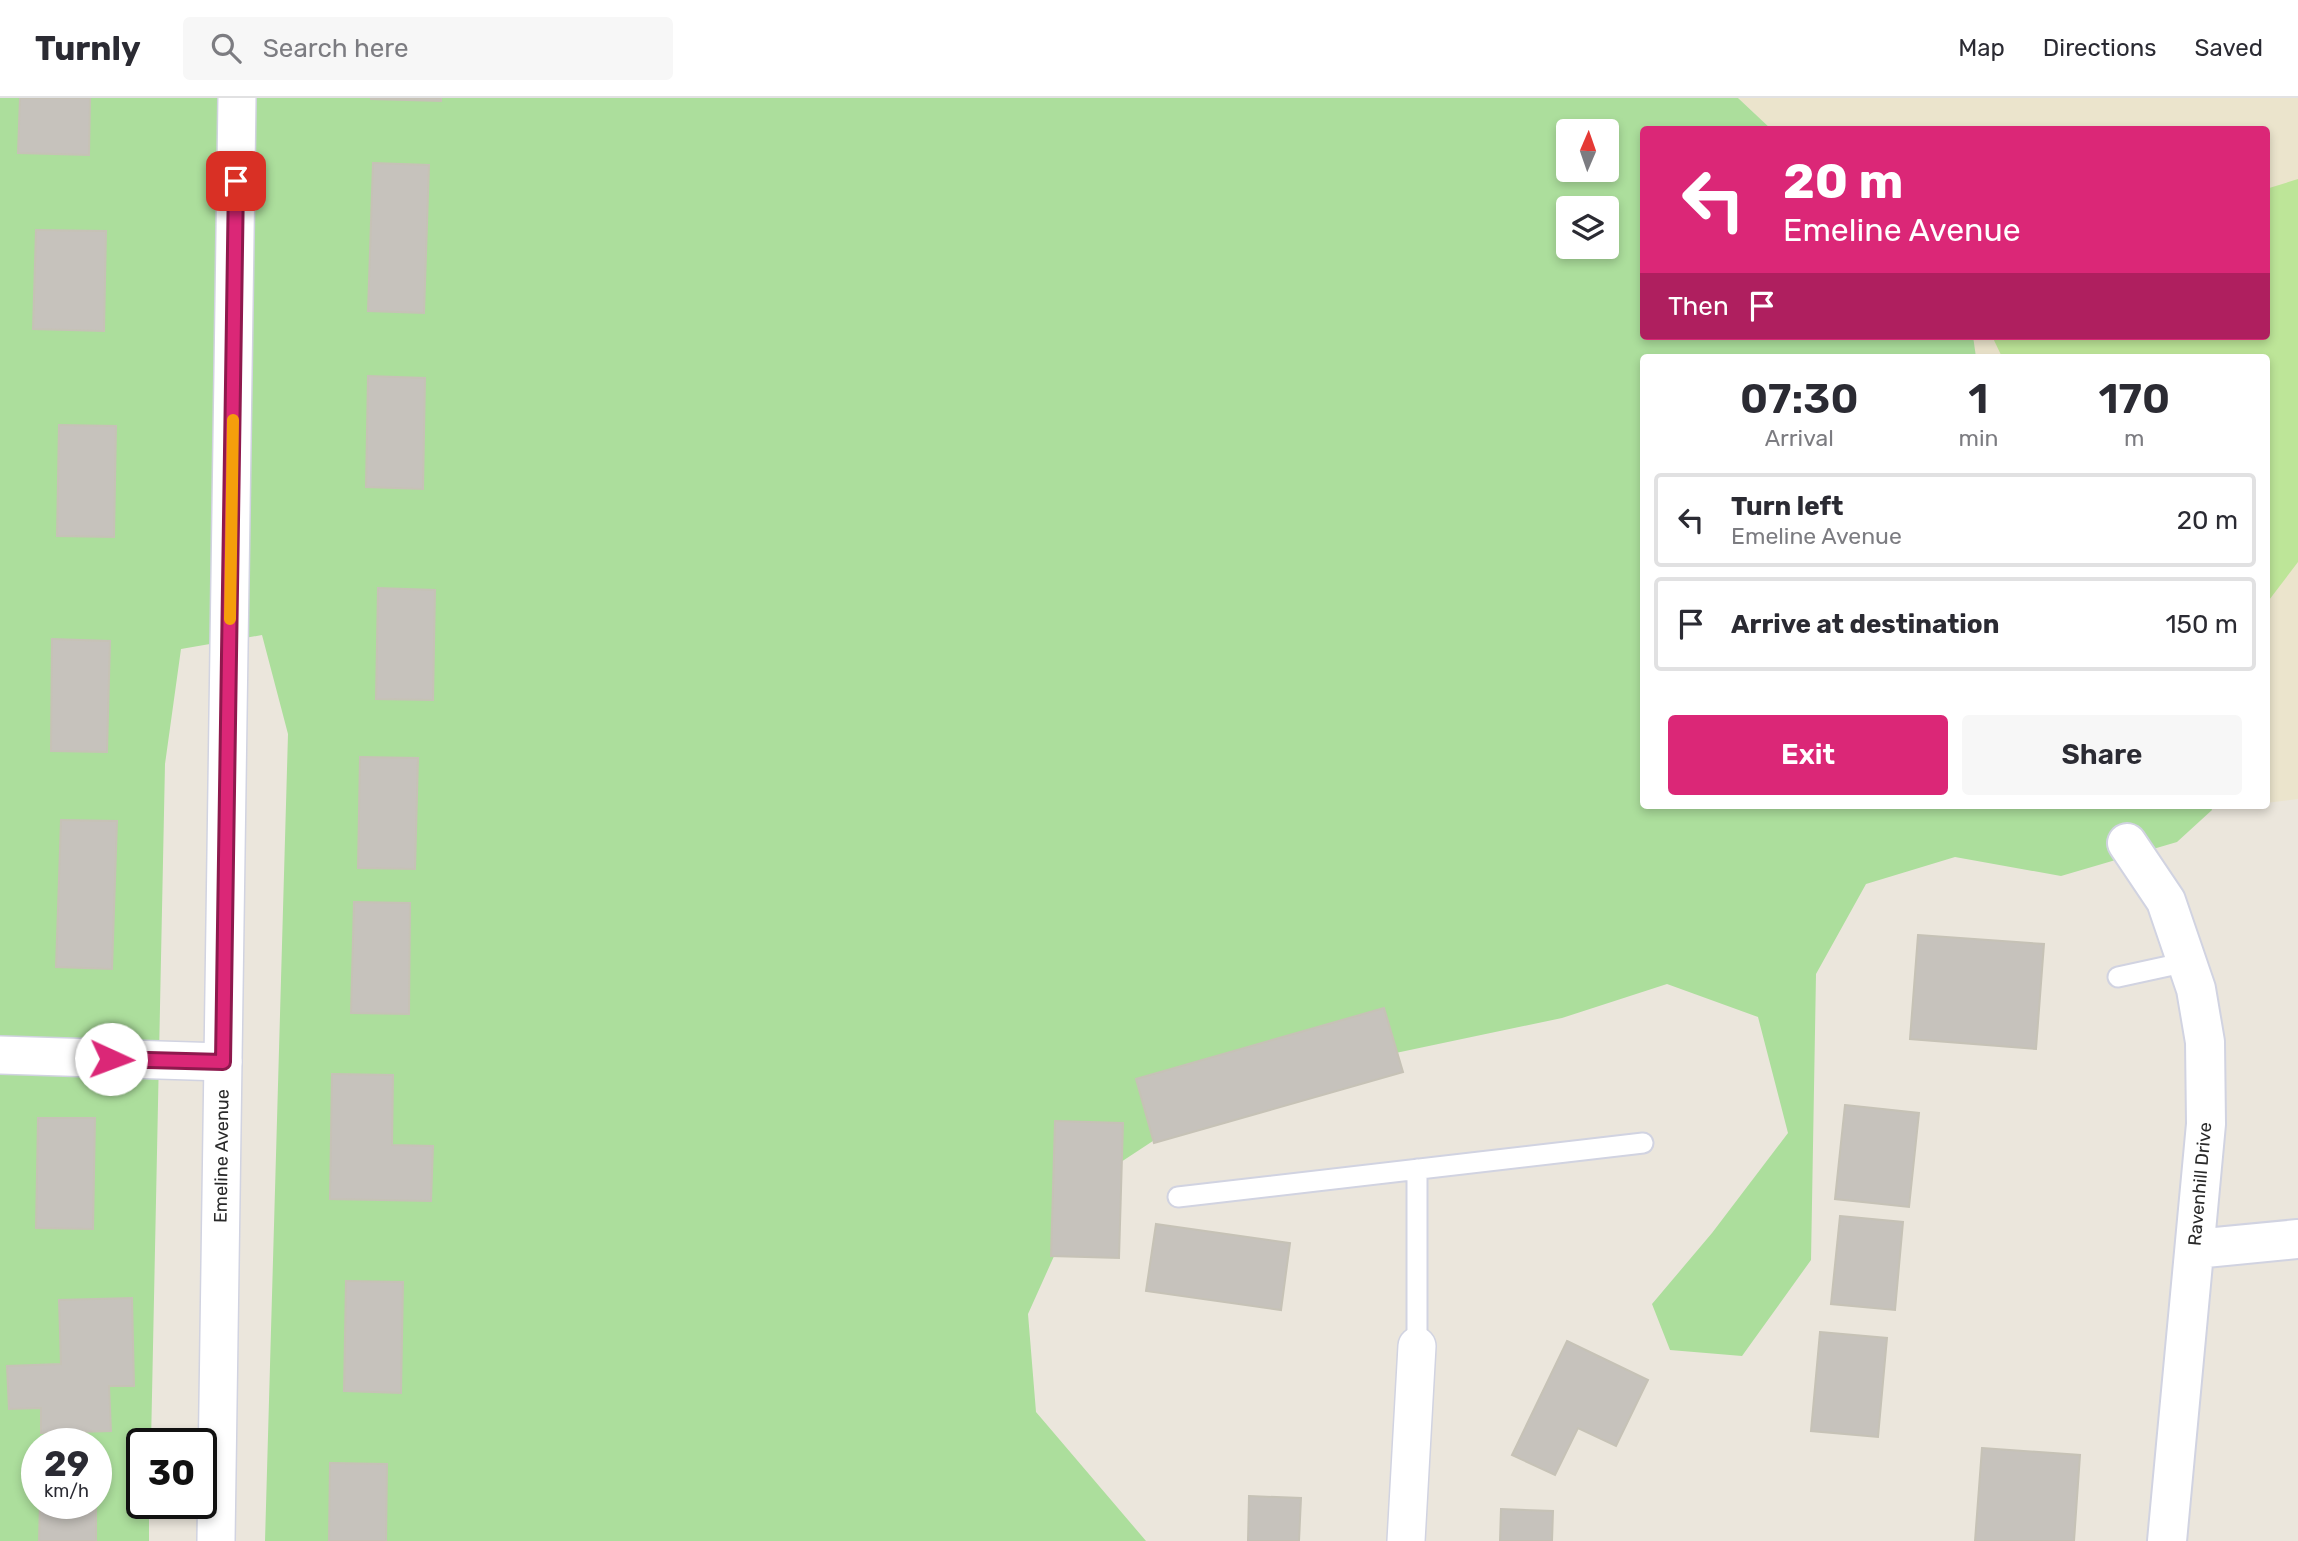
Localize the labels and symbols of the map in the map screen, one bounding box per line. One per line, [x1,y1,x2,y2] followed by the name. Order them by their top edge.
[1556,119,1619,182] north arrow
[206,151,266,211] pin
[74,1022,148,1096] position arrow
[210,1089,234,1223] street label: Emeline Avenue
[2184,1121,2216,1247] street label: Ravenhill Drive
[126,1428,217,1519] speed limit sign: 30

